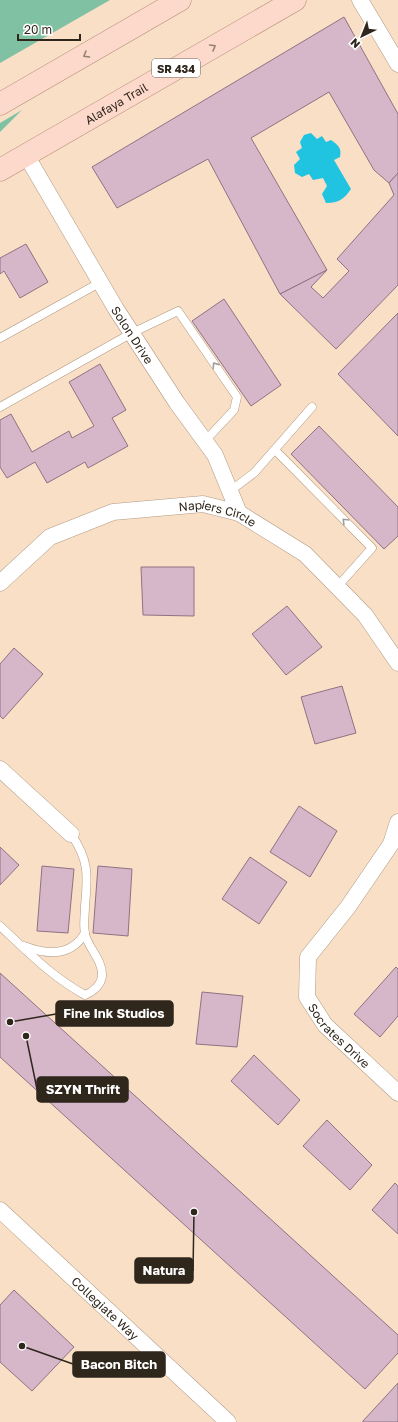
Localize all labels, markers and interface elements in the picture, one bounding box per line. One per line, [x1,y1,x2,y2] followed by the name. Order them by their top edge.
[18,16,80,42] scale bar
[342,16,382,56] north arrow
[24,22,52,37] text: 20 m
[347,36,362,51] text: N
[209,45,216,52] one-way arrow
[83,50,90,57] one-way arrow
[152,59,200,77] road number: SR 434
[82,79,150,127] street label: Alafaya Trail
[108,303,157,366] street label: Solon Drive
[212,362,220,369] one-way arrow
[178,496,259,530] street label: Napiers Circle
[342,518,350,526] one-way arrow
[305,1000,373,1071] street label: Socrates Drive
[56,1001,173,1026] callout: Fine Ink Studios
[63,1005,165,1021] text: Fine Ink Studios
[37,1077,128,1102] callout: SZYN Thrift
[46,1081,120,1097] text: SZYN Thrift
[135,1258,193,1283] callout: Natura
[143,1262,186,1278] text: Natura
[69,1273,142,1343] street label: Collegiate Way
[73,1352,165,1377] callout: Bacon Bitch
[81,1356,157,1372] text: Bacon Bitch

